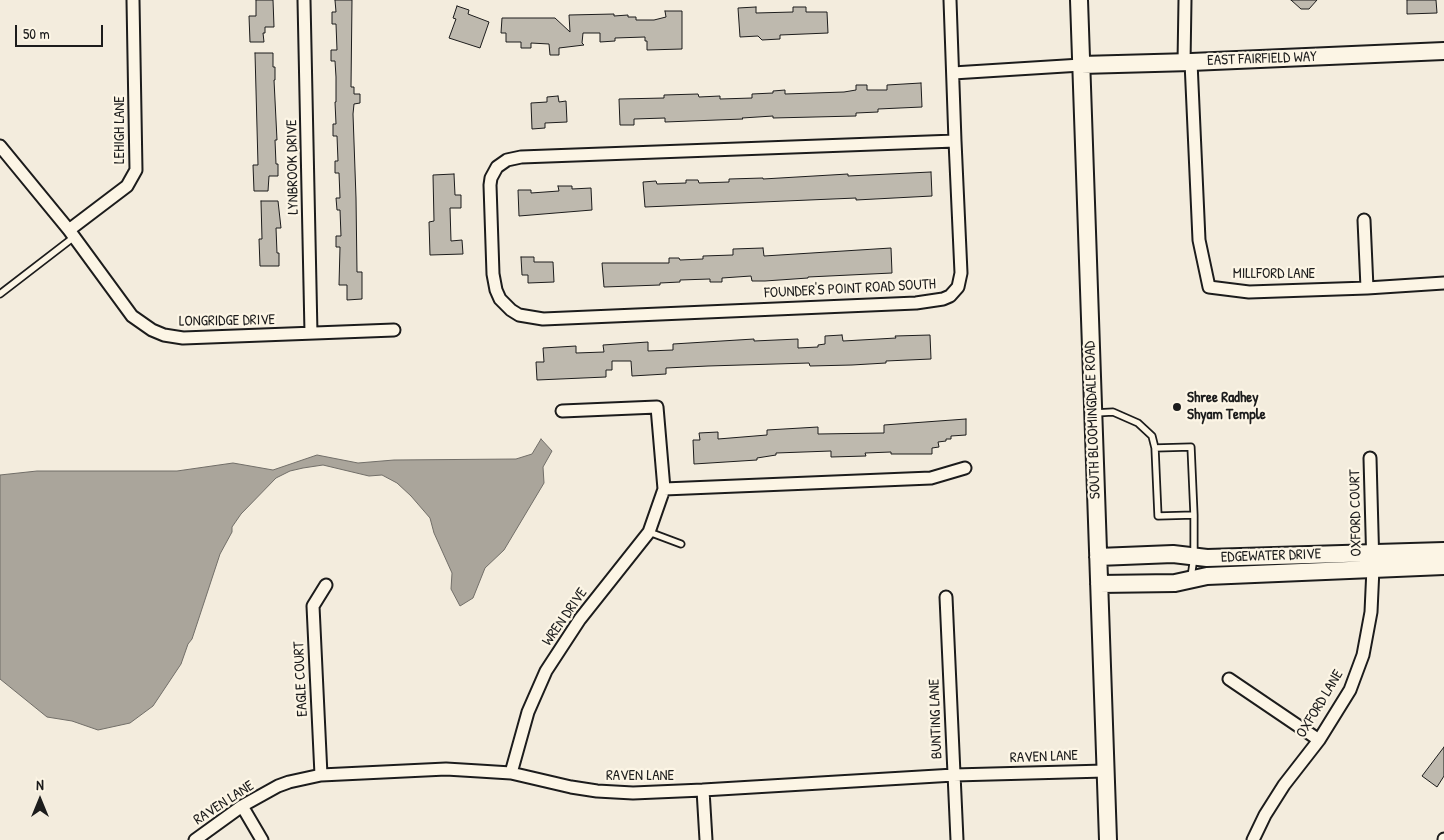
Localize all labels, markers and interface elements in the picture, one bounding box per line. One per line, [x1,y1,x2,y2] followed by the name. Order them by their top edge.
[18,15,105,47] scale bar
[23,23,50,44] text: 50 m
[1207,48,1317,70] street label: EAST FAIRFIELD WAY
[111,96,129,164] street label: LEHIGH LANE
[283,119,303,215] street label: LYNBROOK DRIVE
[1233,265,1315,283] street label: MILLFORD LANE
[764,276,936,302] street label: FOUNDER'S POINT ROAD SOUTH
[179,311,275,331] street label: LONGRIDGE DRIVE
[1081,341,1105,499] street label: SOUTH BLOOMINGDALE ROAD
[1187,389,1266,424] place label: Shree Radhey Shyam Temple
[1171,401,1183,413] marker: Shree Radhey Shyam Temple
[1346,469,1366,557] street label: OXFORD COURT
[1220,545,1322,567] street label: EDGEWATER DRIVE
[539,585,591,649] street label: WREN DRIVE
[290,641,312,717] street label: EAGLE COURT
[1293,667,1347,741] street label: OXFORD LANE
[926,678,946,760] street label: BUNTING LANE
[1010,747,1078,767] street label: RAVEN LANE
[606,767,674,785] street label: RAVEN LANE
[15,775,65,825] north arrow
[36,775,44,794] text: N
[191,777,257,829] street label: RAVEN LANE

